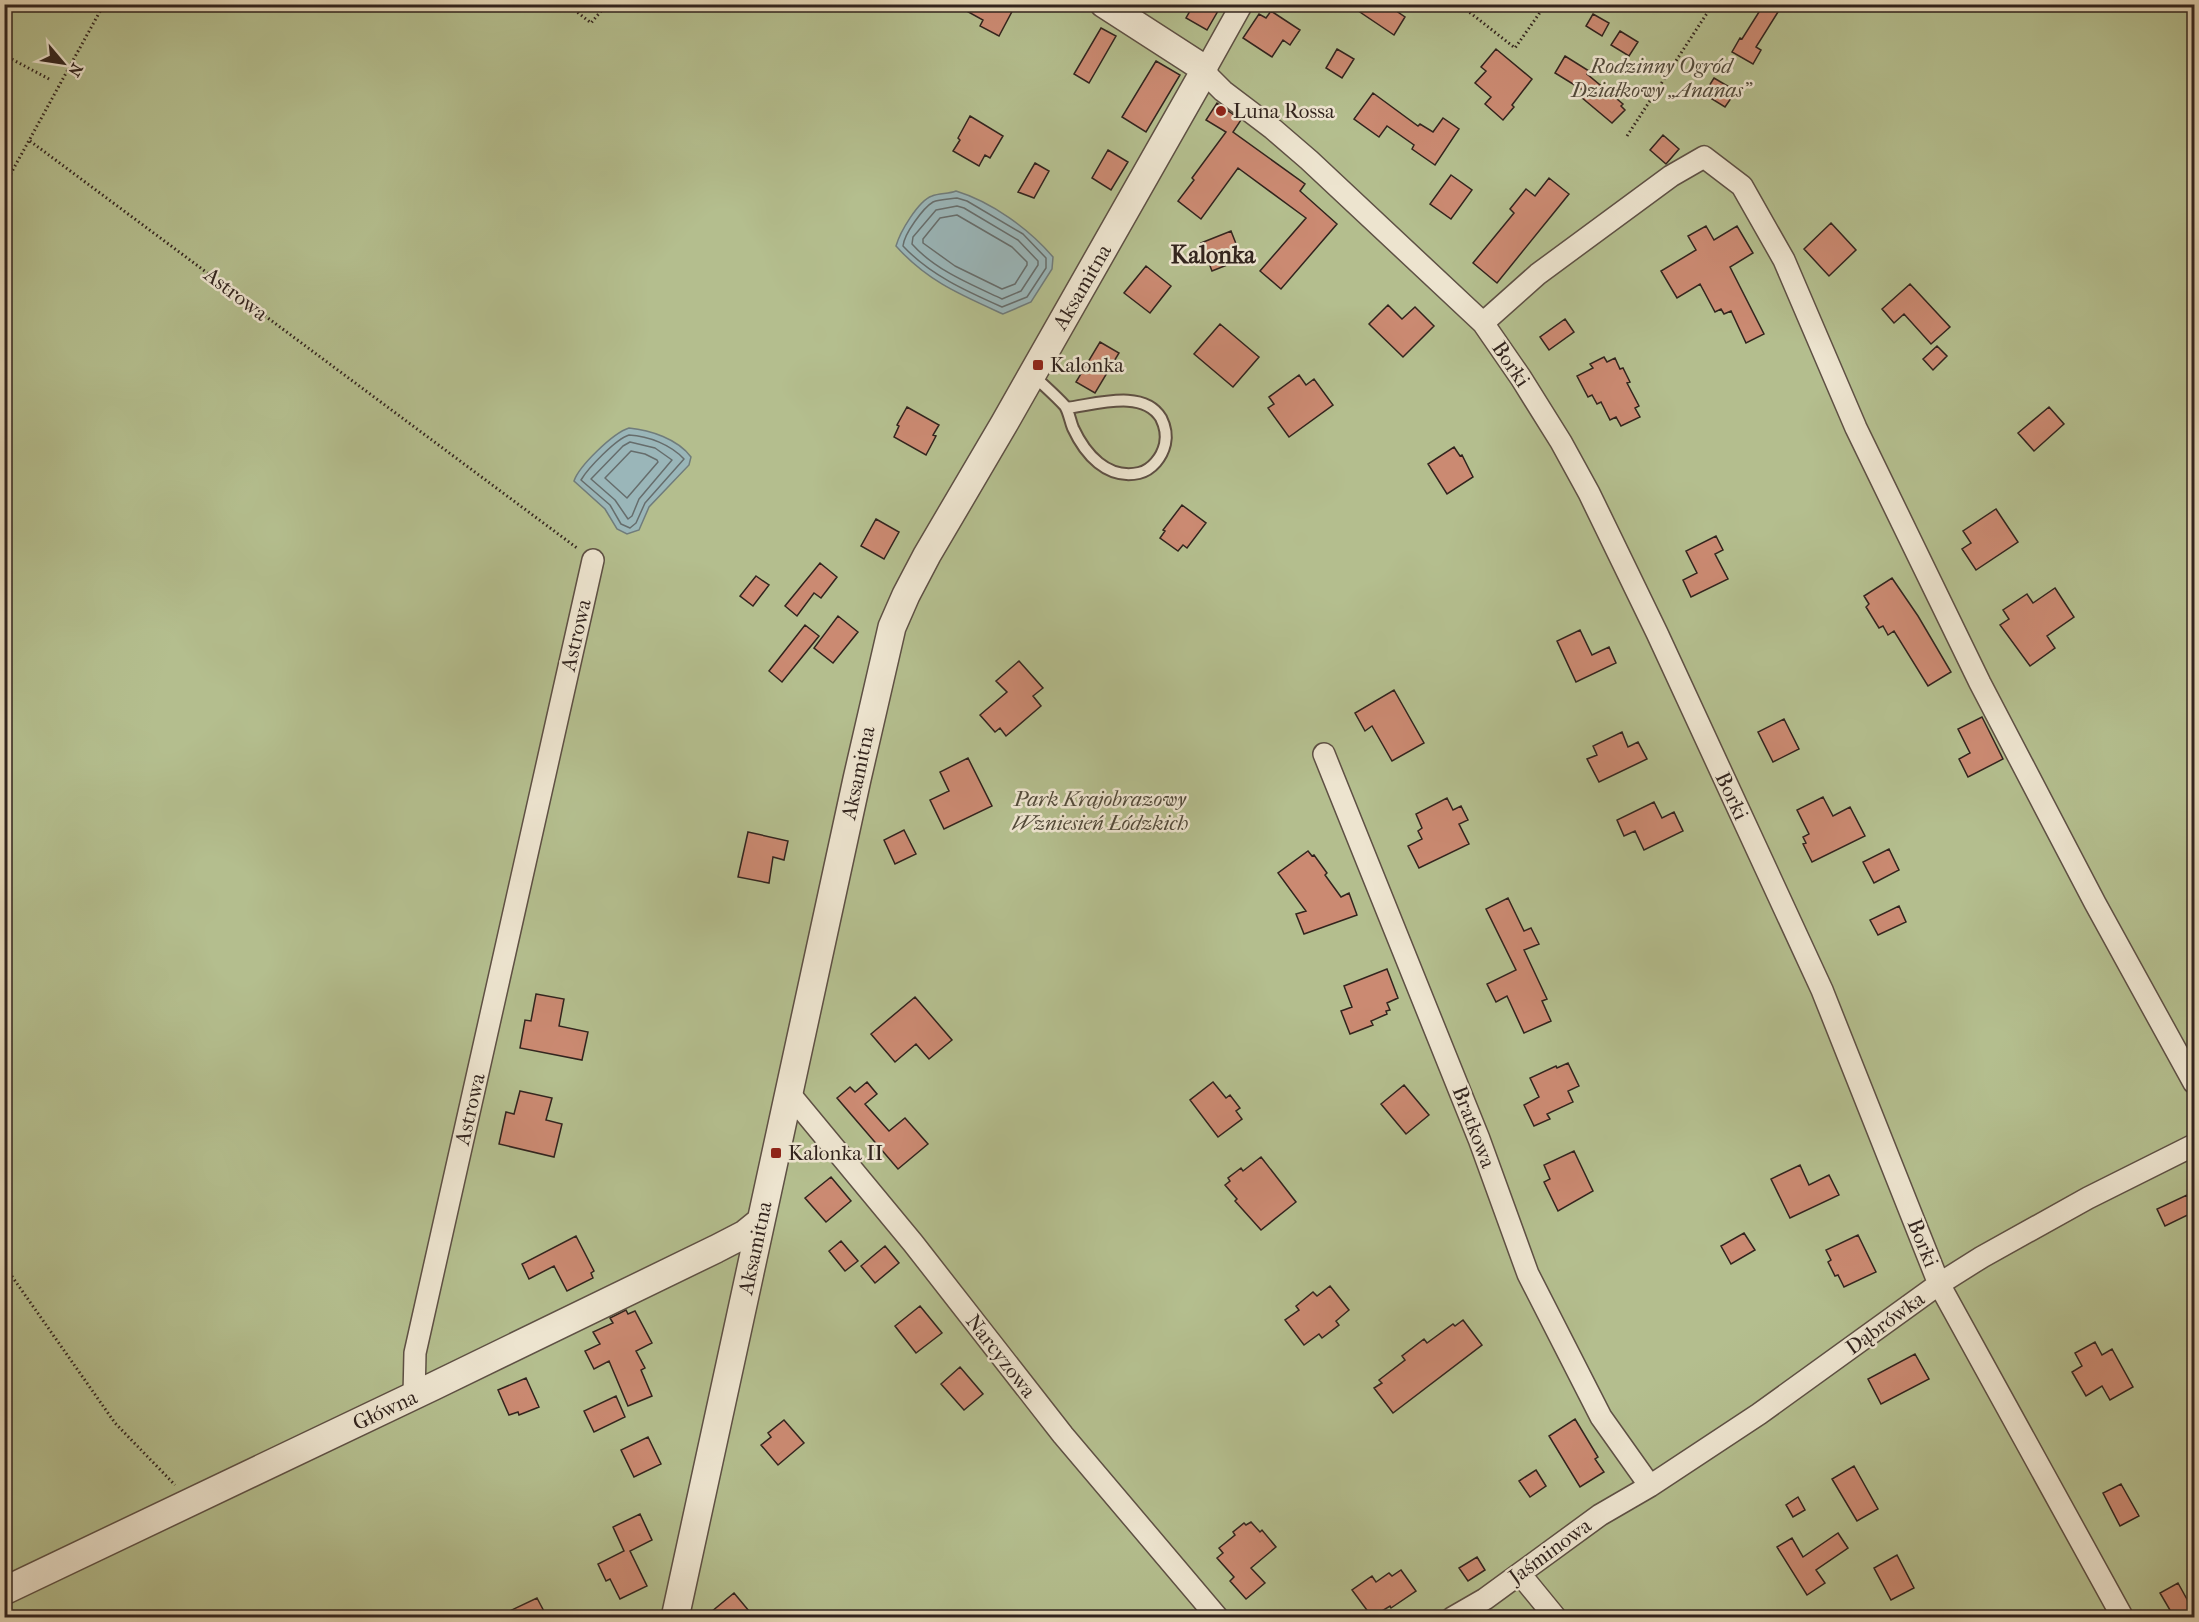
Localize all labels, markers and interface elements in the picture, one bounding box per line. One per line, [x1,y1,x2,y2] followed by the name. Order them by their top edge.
[33,33,93,93] north arrow
[1569,54,1753,102] park label: Rodzinny Ogród Działkowy „Ananas”
[64,60,87,81] text: N
[1233,99,1335,123] place label: Luna Rossa
[1214,104,1228,118] marker: Luna Rossa
[1047,240,1116,335] street label: Aksamitna
[1171,241,1256,269] district label: Kalonka
[199,262,273,326] street label: Astrowa
[1487,337,1535,391] street label: Borki
[1050,353,1124,377] place label: Kalonka
[1031,358,1045,372] marker: Kalonka
[556,596,596,674] street label: Astrowa
[836,724,880,823] street label: Aksamitna
[1711,768,1753,824] street label: Borki
[1012,787,1188,835] park label: Park Krajobrazowy Wzniesień Łódzkich
[450,1070,490,1148] street label: Astrowa
[1447,1083,1501,1172] street label: Bratkowa
[788,1141,883,1165] place label: Kalonka II
[769,1146,783,1160] marker: Kalonka II
[733,1199,777,1298] street label: Aksamitna
[1903,1215,1943,1271] street label: Borki
[1841,1286,1929,1360] street label: Dąbrówka
[961,1310,1041,1403] street label: Narcyzowa
[349,1385,421,1435] street label: Główna
[1503,1513,1596,1590] street label: Jaśminowa

